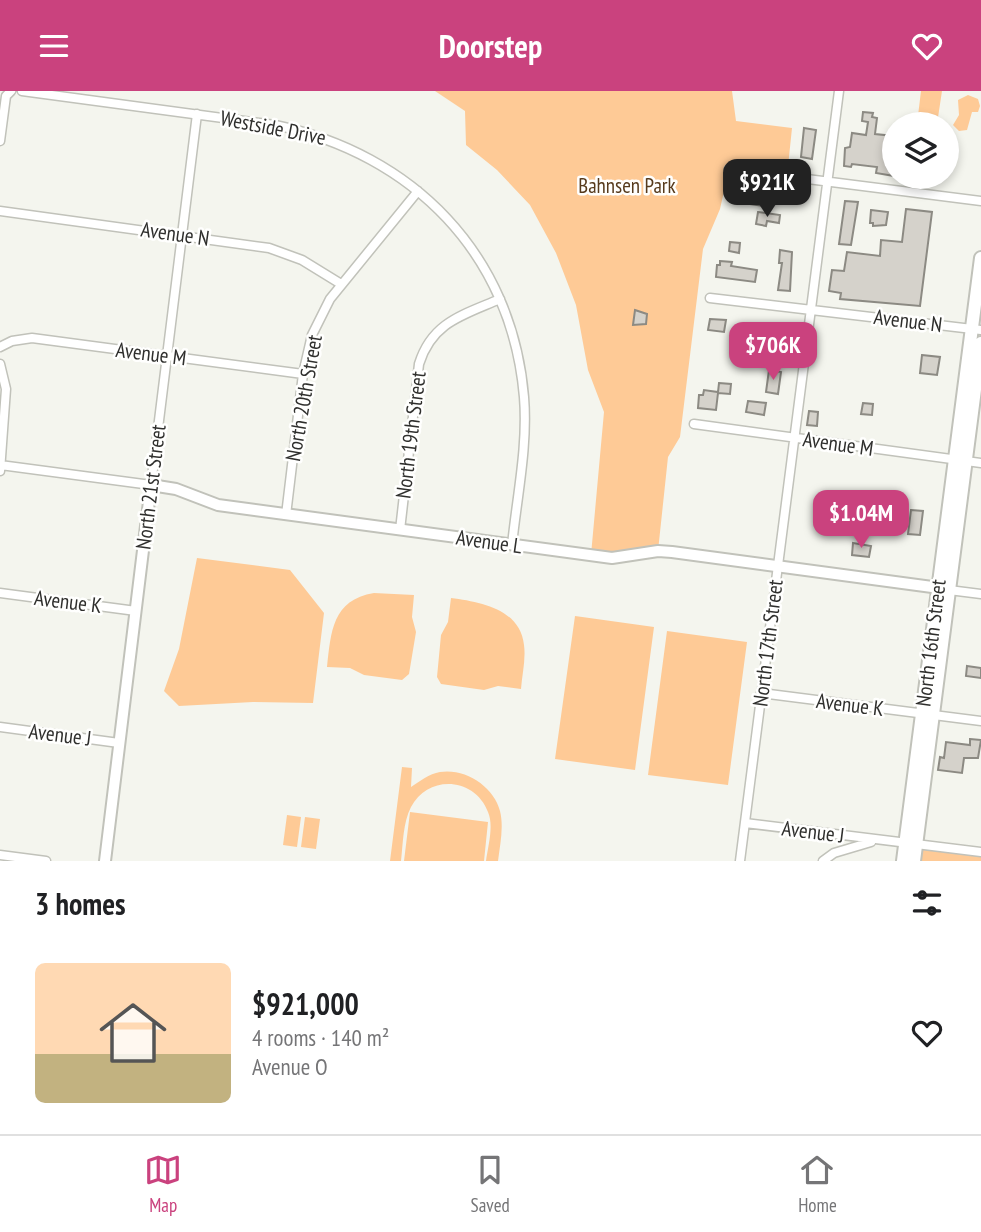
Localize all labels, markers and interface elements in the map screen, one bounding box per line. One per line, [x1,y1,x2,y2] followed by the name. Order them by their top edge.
[439,25,542,67] text: Doorstep
[35,27,73,65] icon: menu
[908,27,946,65] icon: heart
[218,104,328,151] street label: Westside Drive
[882,112,959,189] map controls
[882,112,959,189] button: layers
[718,159,816,219] pin: $921K
[739,167,795,196] text: $921K
[578,172,676,199] park label: Bahnsen Park
[139,215,211,252] street label: Avenue N
[872,303,944,338] street label: Avenue N
[724,323,822,382] pin: $706K
[745,330,801,359] text: $706K
[279,332,328,463] street label: North 20th Street
[114,336,188,371] street label: Avenue M
[389,370,432,500] street label: North 19th Street
[129,423,172,551] street label: North 21st Street
[801,425,875,462] street label: Avenue M
[804,491,918,550] pin: $1.04M
[829,498,893,527] text: $1.04M
[454,524,524,560] street label: Avenue L
[746,578,789,708] street label: North 17th Street
[909,578,952,708] street label: North 16th Street
[33,584,103,619] street label: Avenue K
[815,687,885,722] street label: Avenue K
[27,717,93,752] street label: Avenue J
[780,814,846,849] street label: Avenue J
[35,884,126,923] text: 3 homes
[908,884,946,922] icon: filters
[252,984,359,1023] text: $921,000
[91,991,175,1075] icon: home
[908,1014,946,1052] icon: heart
[252,1023,389,1052] text: 4 rooms · 140 m²
[252,1052,328,1081] text: Avenue O
[144,1151,182,1217] tab: Map
[471,1151,510,1217] tab: Saved
[798,1151,837,1217] tab: Home

